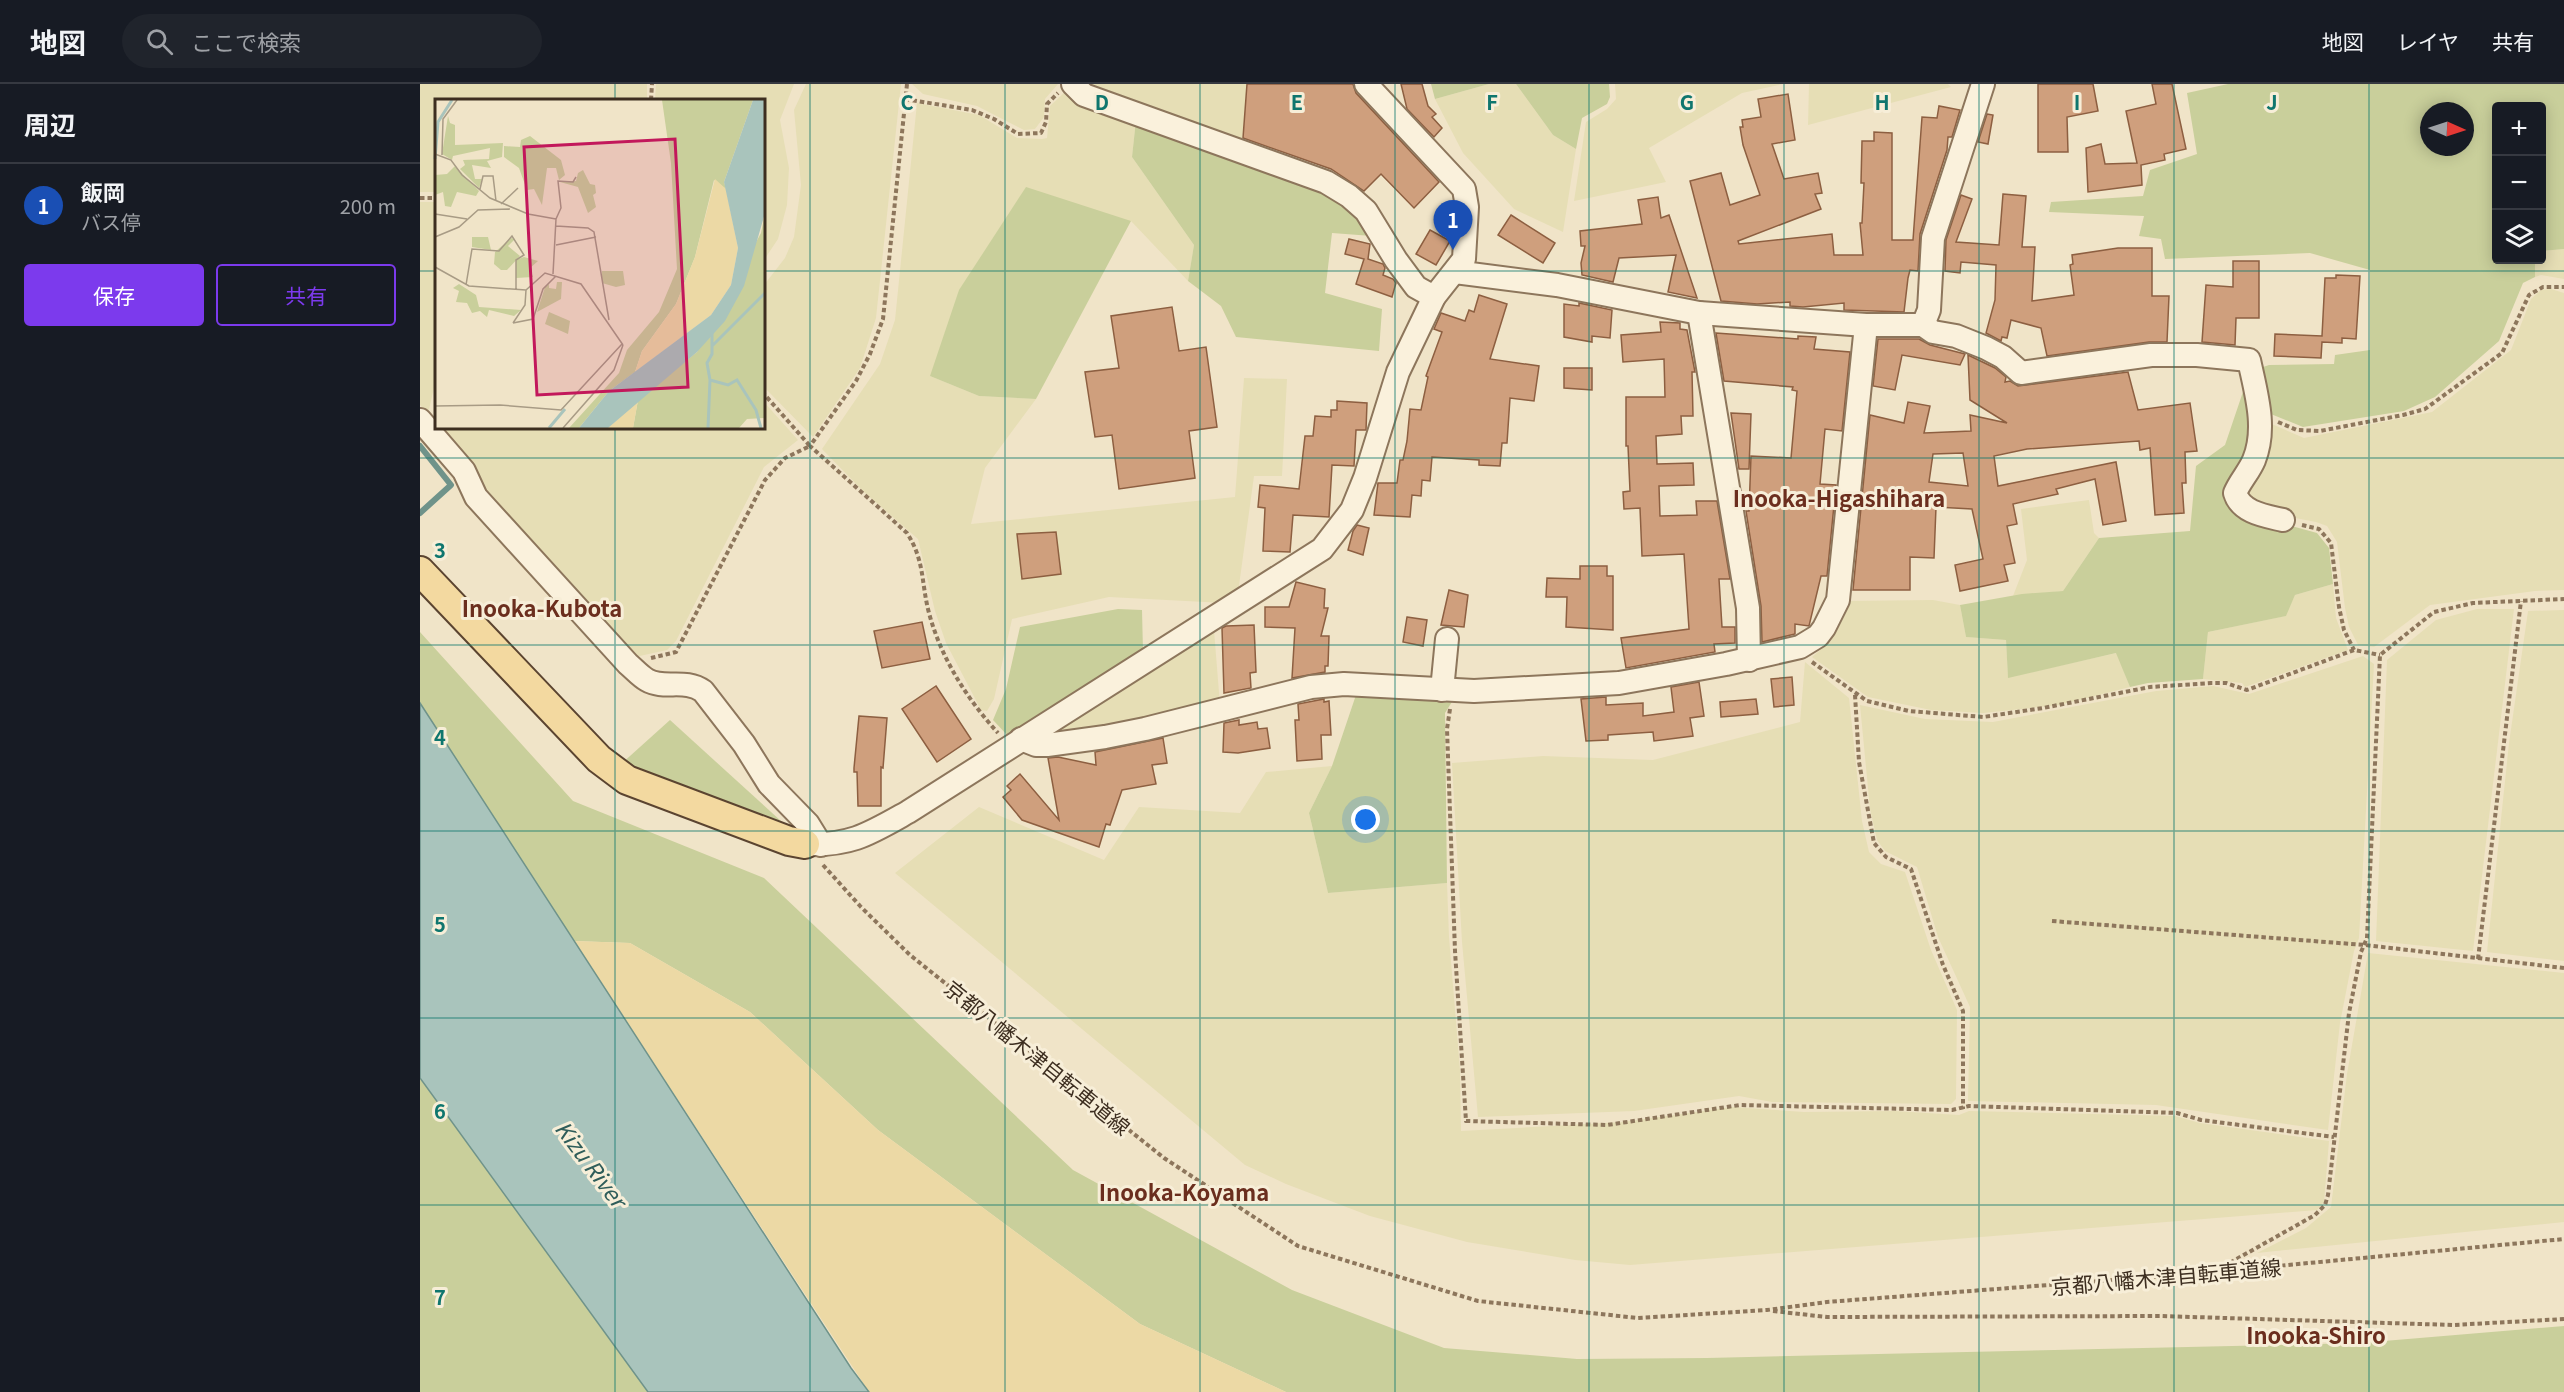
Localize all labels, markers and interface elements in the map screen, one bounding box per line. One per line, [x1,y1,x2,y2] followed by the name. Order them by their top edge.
[122,14,542,68] search box
[30,21,86,61] text: 地図
[143,25,176,58] icon: search
[191,25,301,57] text: ここで検索
[2322,26,2364,56] text: 地図
[2397,26,2459,56] text: レイヤ
[2492,26,2534,56] text: 共有
[900,87,914,116] text: C
[1095,87,1109,116] text: D
[1291,87,1303,116] text: E
[1486,87,1498,116] text: F
[1680,87,1694,116] text: G
[1874,87,1890,116] text: H
[2074,87,2080,116] text: I
[2266,87,2278,116] text: J
[435,99,765,429] inset map
[2420,102,2474,156] north arrow
[2492,102,2546,264] map controls
[2492,102,2546,156] button: +
[24,105,76,142] text: 周辺
[2492,156,2546,210] button: −
[81,175,125,207] text: 飯岡
[38,191,49,220] text: 1
[340,191,396,220] text: 200 m
[1434,200,1472,250] pin: 1
[81,207,141,236] text: バス停
[2492,210,2546,264] button: layers
[24,264,204,326] button: 保存
[216,264,396,326] button: 共有
[1733,481,1945,513] district label: Inooka-Higashihara
[434,535,446,564] text: 3
[462,591,622,623] district label: Inooka-Kubota
[434,722,446,751] text: 4
[1351,805,1380,834] your location
[434,909,446,938] text: 5
[939,973,1137,1141] street label: 京都八幡木津自転車道線
[434,1096,446,1125] text: 6
[549,1113,637,1216] water label: Kizu River
[1099,1175,1269,1207] district label: Inooka-Koyama
[2050,1251,2282,1301] street label: 京都八幡木津自転車道線
[434,1282,446,1311] text: 7
[2246,1318,2386,1350] district label: Inooka-Shiro

